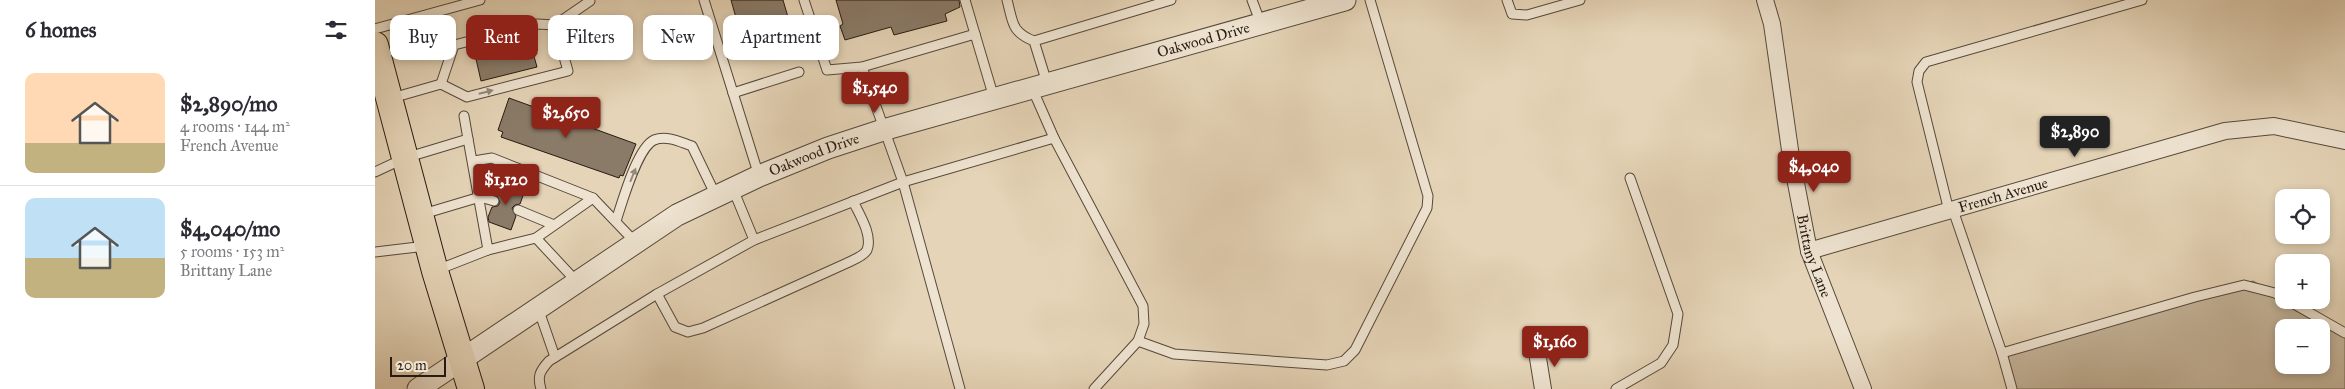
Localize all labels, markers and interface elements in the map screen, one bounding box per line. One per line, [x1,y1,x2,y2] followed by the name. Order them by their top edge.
[390,15,456,60] chip: Buy
[466,15,538,60] chip: Rent
[548,15,633,60] chip: Filters
[643,15,713,60] chip: New
[723,15,839,60] chip: Apartment
[322,16,350,44] icon: filters
[25,17,97,43] text: 6 homes
[1155,18,1252,61] street label: Oakwood Drive
[834,72,916,114] pin: $1,540
[852,78,898,97] text: $1,540
[479,88,494,96] one-way arrow
[180,91,277,117] text: $2,890/mo
[65,93,125,153] icon: home
[525,96,607,139] pin: $2,650
[543,103,589,122] text: $2,650
[2034,116,2116,158] pin: $2,890
[180,117,290,136] text: 4 rooms · 144 m²
[2051,122,2099,141] text: $2,890
[766,129,862,180] street label: Oakwood Drive
[180,136,278,155] text: French Avenue
[1773,150,1855,193] pin: $4,040
[1789,157,1839,176] text: $4,040
[465,164,547,206] pin: $1,120
[629,167,637,182] one-way arrow
[484,170,528,189] text: $1,120
[1956,174,2050,216] street label: French Avenue
[2275,189,2330,374] map controls
[2275,189,2330,244] button: locate
[1793,213,1835,300] street label: Brittany Lane
[180,216,280,242] text: $4,040/mo
[65,218,125,278] icon: home
[180,242,284,261] text: 5 rooms · 153 m²
[2275,254,2330,309] button: +
[180,261,272,280] text: Brittany Lane
[2275,319,2330,374] button: −
[1514,326,1596,368] pin: $1,160
[1533,332,1577,351] text: $1,160
[390,354,446,377] scale bar
[397,357,427,374] text: 20 m

